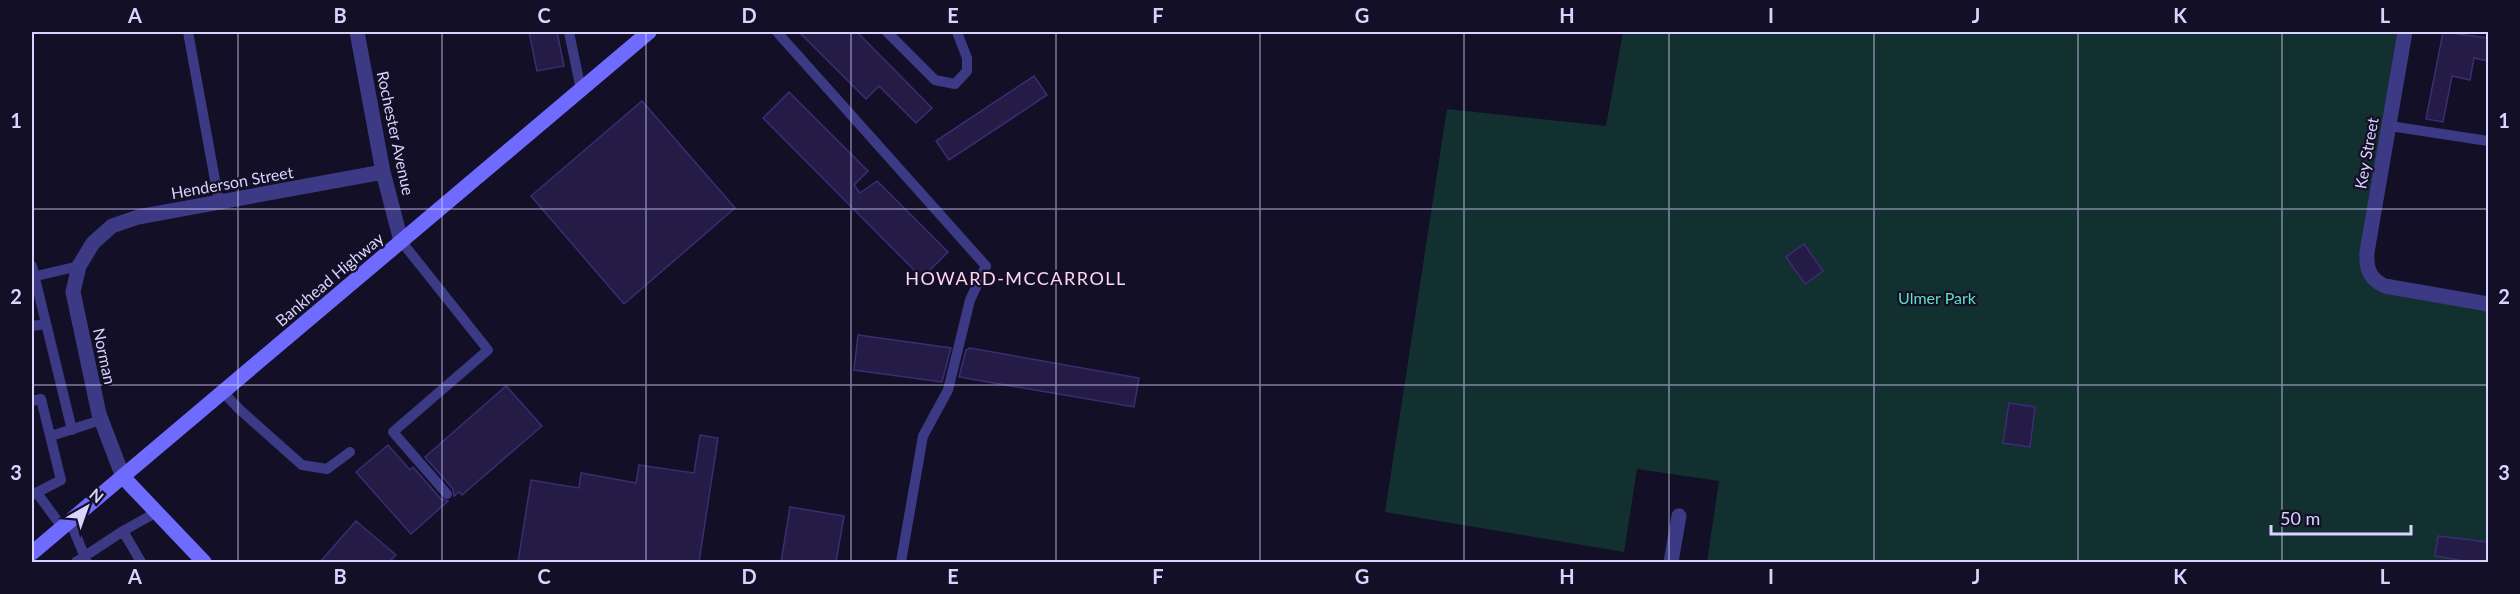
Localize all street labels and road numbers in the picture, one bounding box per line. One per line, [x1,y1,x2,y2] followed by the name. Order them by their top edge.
[374,69,418,197] street label: Rochester Avenue
[2350,115,2382,190] street label: Key Street
[169,162,295,202] street label: Henderson Street
[271,228,387,330] street label: Bankhead Highway
[90,326,120,386] street label: Norman

